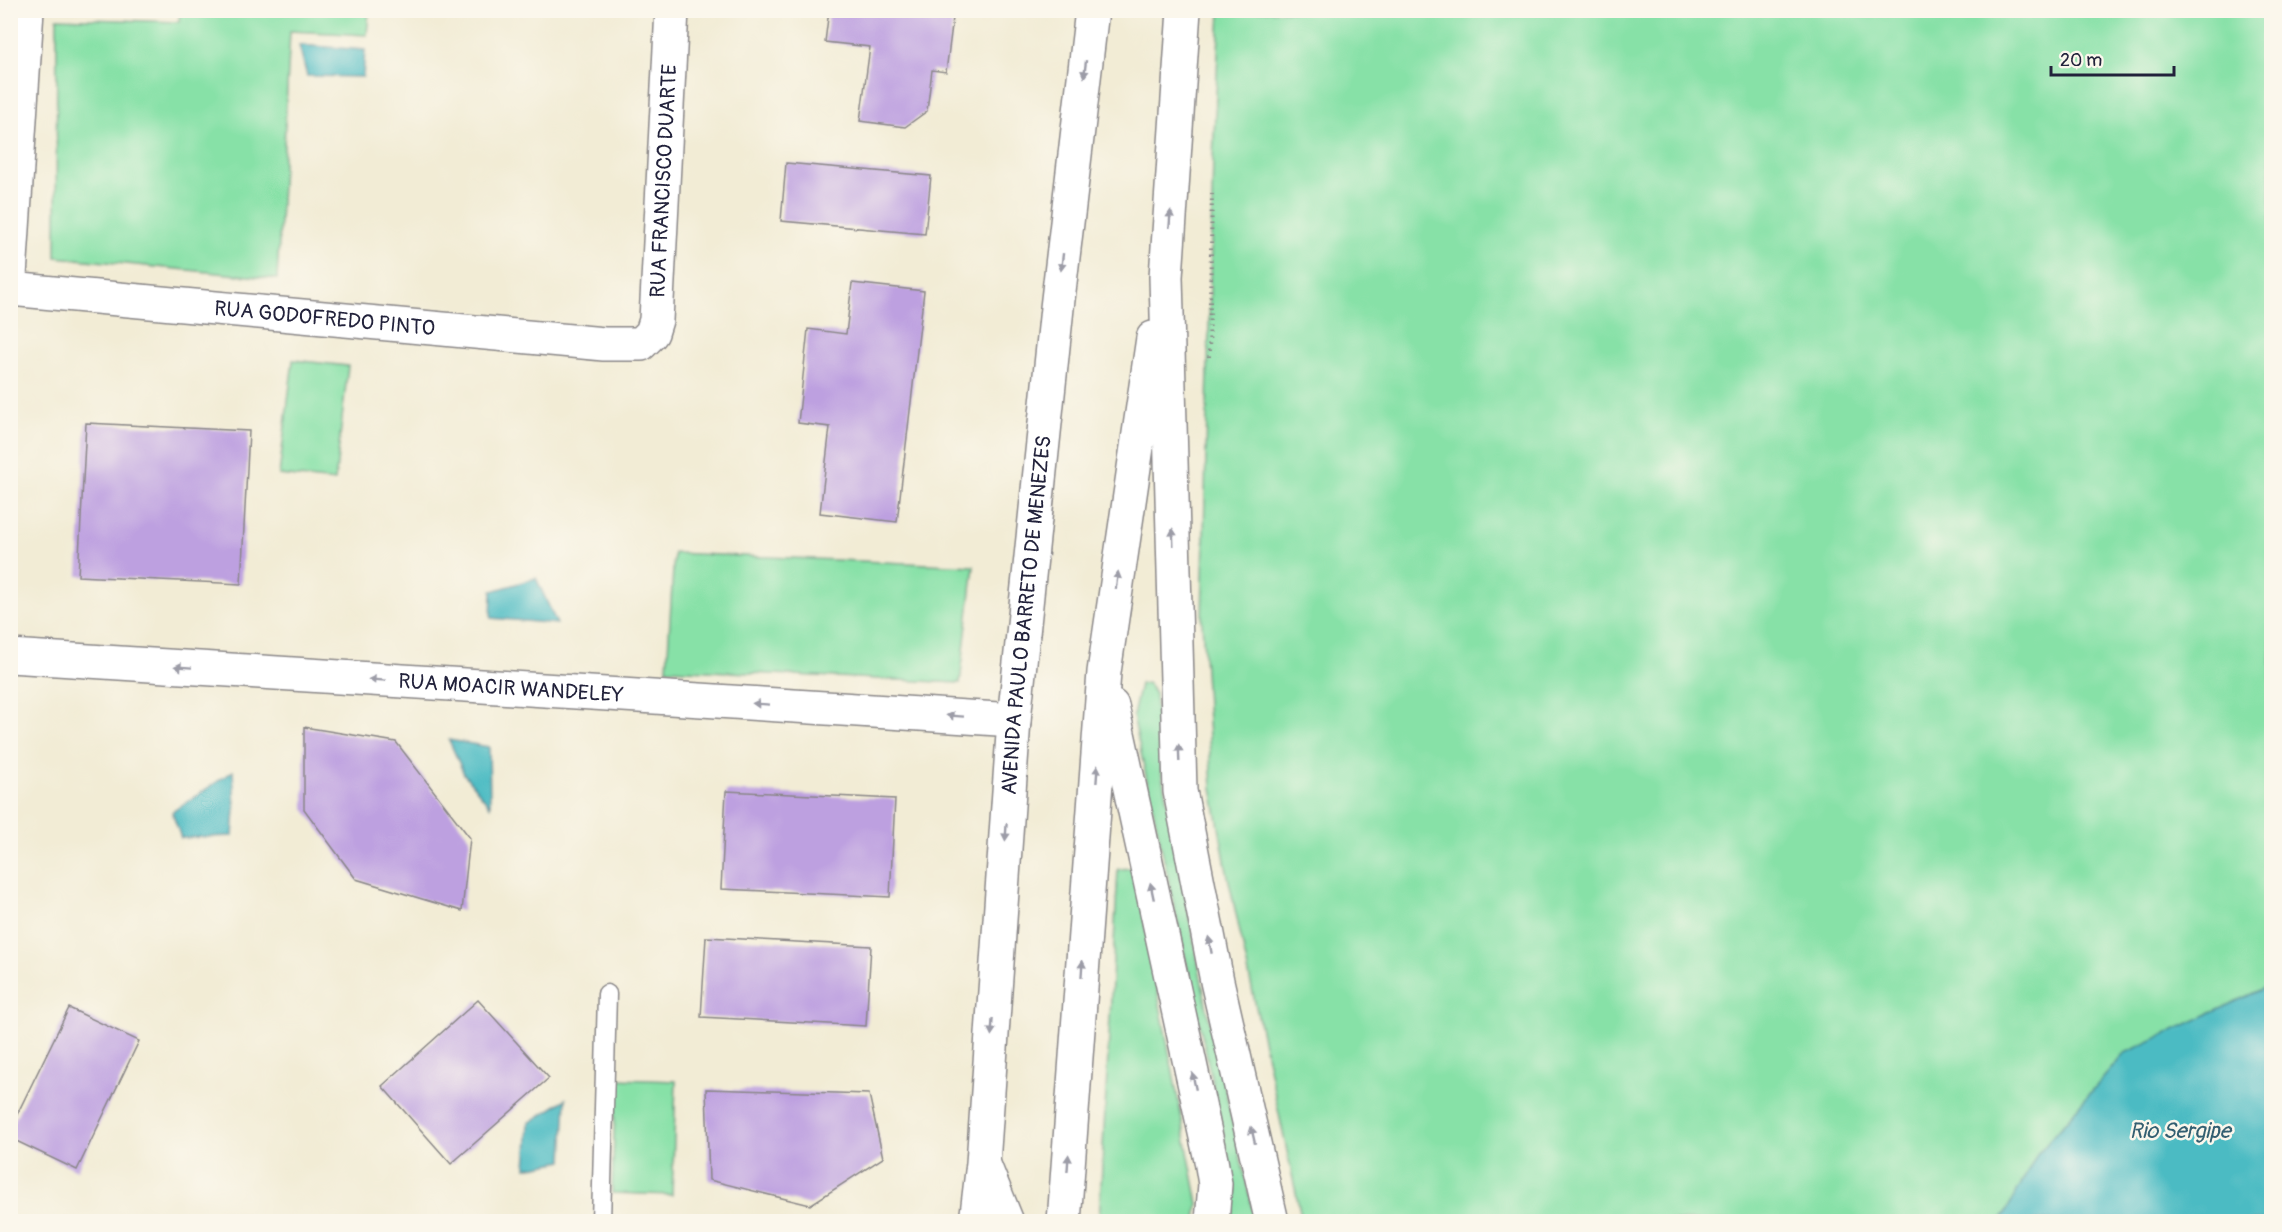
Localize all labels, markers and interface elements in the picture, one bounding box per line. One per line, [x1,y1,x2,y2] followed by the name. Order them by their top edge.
[2051,39,2174,77] scale bar
[2060,49,2102,72] text: 20 m
[1080,59,1090,78] one-way arrow
[644,63,683,298] street label: RUA FRANCISCO DUARTE
[1165,209,1174,228] one-way arrow
[1057,253,1067,272] one-way arrow
[213,295,436,342] street label: RUA GODOFREDO PINTO
[996,434,1058,796] street label: AVENIDA PAULO BARRETO DE MENEZES
[1168,527,1177,546] one-way arrow
[1113,571,1122,590] one-way arrow
[173,663,192,672] one-way arrow
[398,668,624,709] street label: RUA MOACIR WANDELEY
[368,675,387,684] one-way arrow
[751,699,770,709] one-way arrow
[946,712,965,721] one-way arrow
[1174,743,1183,762] one-way arrow
[1092,765,1101,784] one-way arrow
[1001,823,1011,842] one-way arrow
[1147,881,1156,900] one-way arrow
[1205,935,1214,954] one-way arrow
[1078,959,1087,978] one-way arrow
[988,1018,997,1037] one-way arrow
[1189,1071,1198,1090] one-way arrow
[2130,1117,2233,1145] water label: Rio Sergipe
[1247,1126,1257,1144] one-way arrow
[1063,1154,1073,1173] one-way arrow

